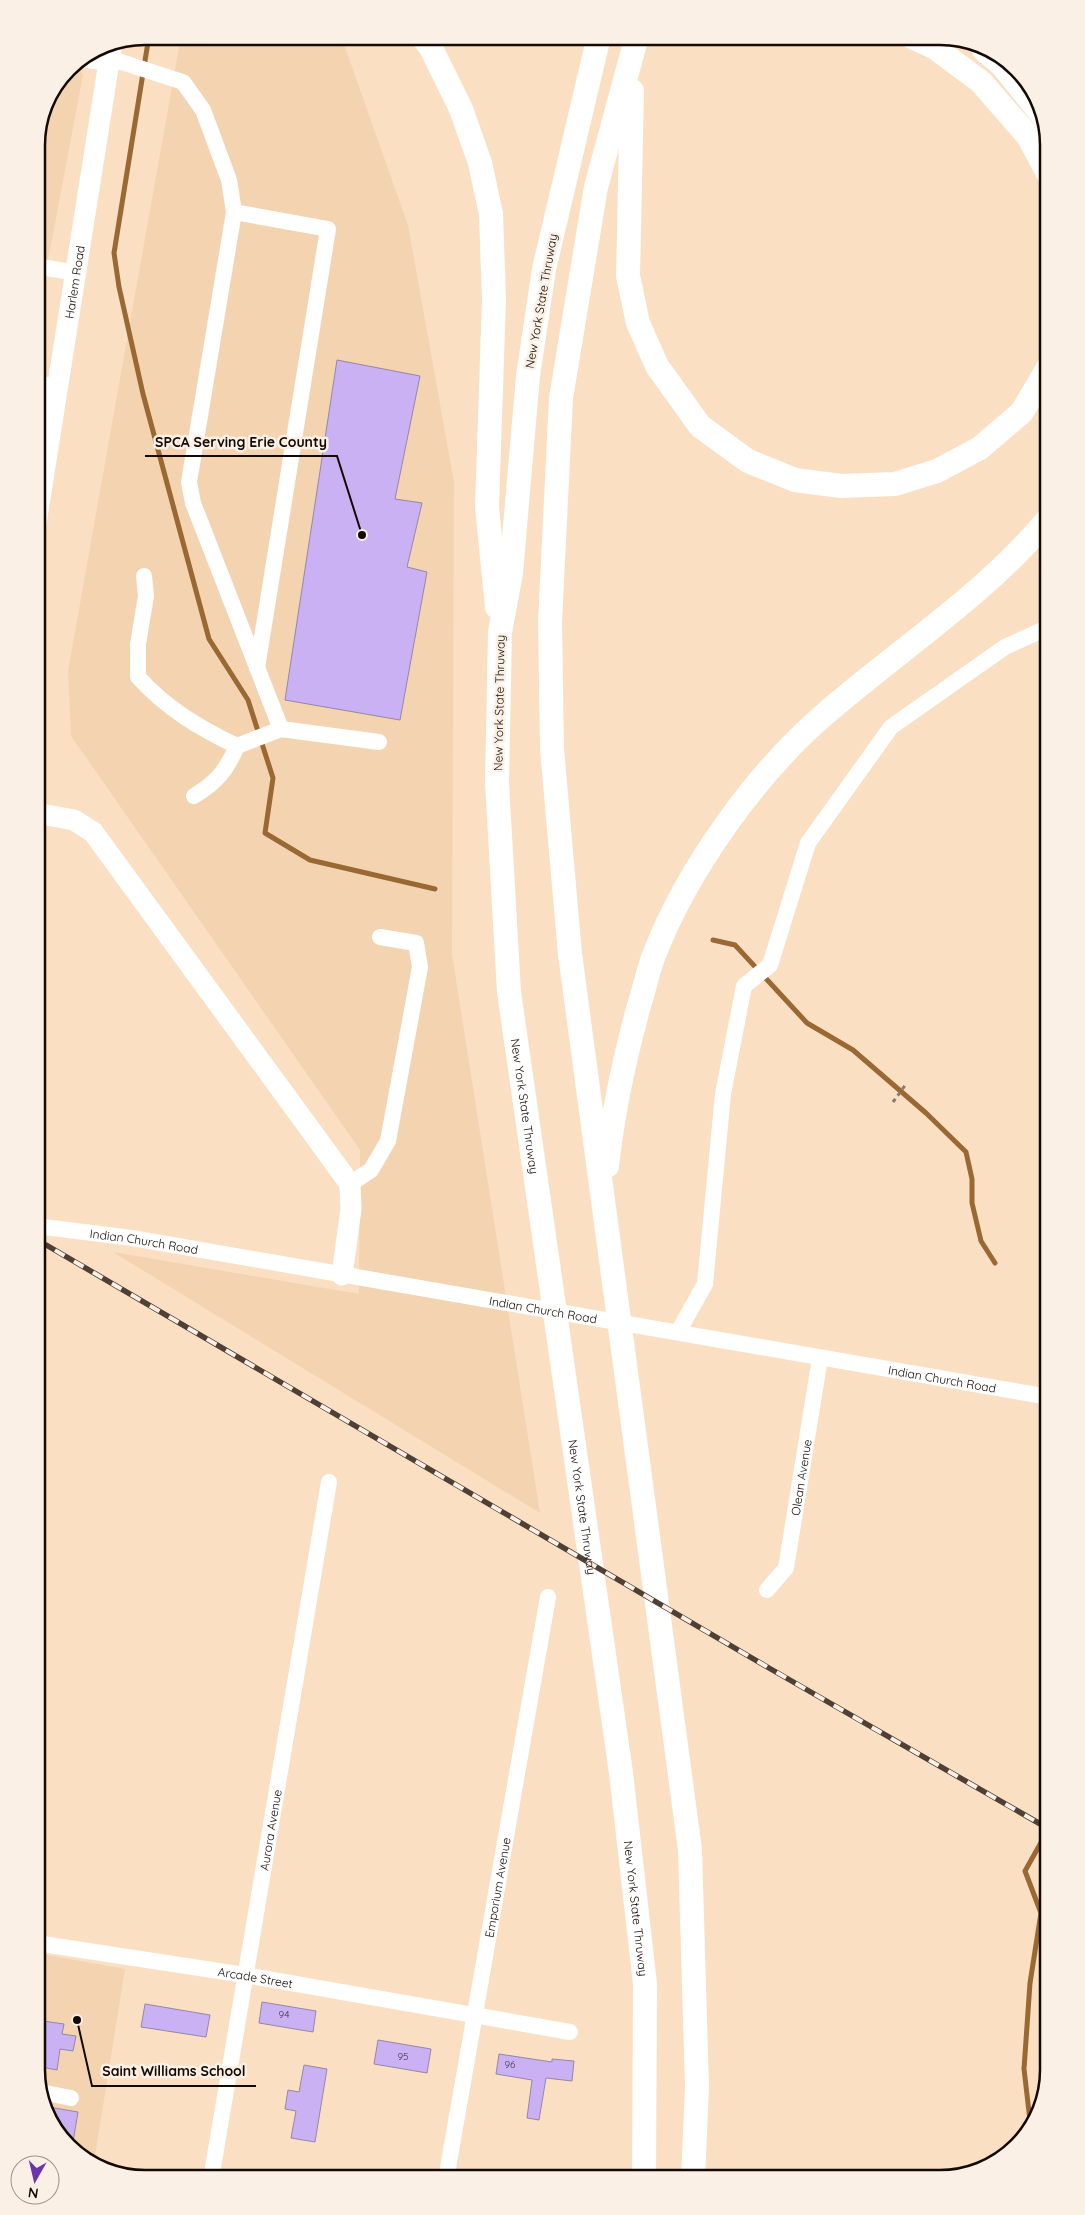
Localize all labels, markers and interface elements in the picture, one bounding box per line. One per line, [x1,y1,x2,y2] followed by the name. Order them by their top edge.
[522,233,560,369] street label: New York State Thruway
[61,244,87,320] street label: Harlem Road
[145,427,337,456] callout: SPCA Serving Erie County
[155,433,327,451] text: SPCA Serving Erie County
[490,635,508,771] street label: New York State Thruway
[508,1037,542,1175] street label: New York State Thruway
[89,1225,199,1257] street label: Indian Church Road
[488,1293,598,1326] street label: Indian Church Road
[887,1362,997,1395] street label: Indian Church Road
[566,1438,600,1576] street label: New York State Thruway
[787,1438,814,1517] street label: Olean Avenue
[256,1788,284,1872] street label: Aurora Avenue
[481,1836,513,1939] street label: Emporium Avenue
[621,1840,652,1977] street label: New York State Thruway
[217,1963,294,1991] street label: Arcade Street
[279,2008,289,2021] house number: 94
[397,2050,409,2063] house number: 95
[92,2057,256,2086] callout: Saint Williams School
[505,2058,516,2071] house number: 96
[102,2062,246,2080] text: Saint Williams School
[10,2155,60,2205] north arrow
[27,2183,40,2203] text: N

